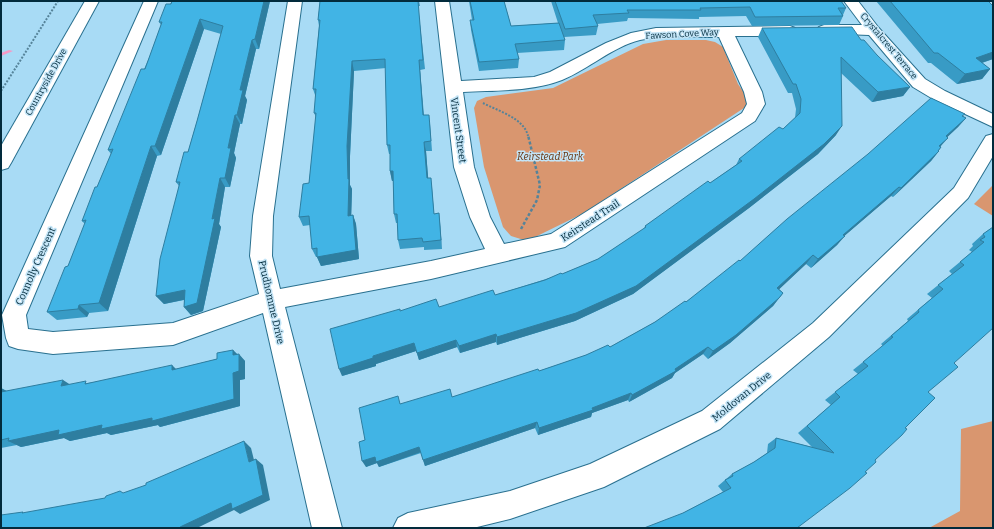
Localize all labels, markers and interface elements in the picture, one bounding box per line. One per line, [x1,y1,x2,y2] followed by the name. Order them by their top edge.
[858,11,920,81] street label: Crystalcrest Terrace
[645,27,719,41] street label: Fawson Cove Way
[23,47,69,117] street label: Countryside Drive
[447,96,469,164] street label: Vincent Street
[517,151,584,163] park label: Keirstead Park
[559,197,622,244] street label: Keirstead Trail
[13,225,59,307] street label: Connolly Crescent
[256,259,286,345] street label: Prudhomme Drive
[710,369,774,424] street label: Moldovan Drive

